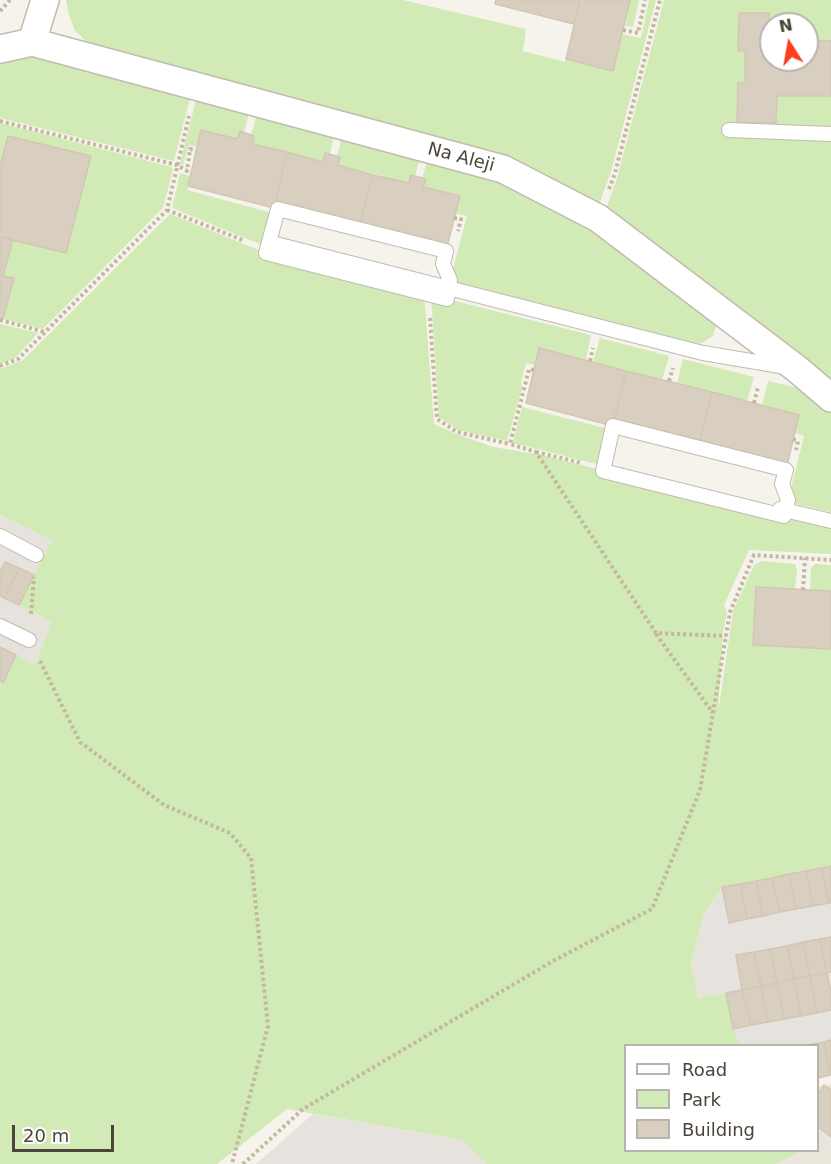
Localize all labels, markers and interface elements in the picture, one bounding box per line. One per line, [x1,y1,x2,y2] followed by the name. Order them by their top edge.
[759,12,819,72] north arrow
[777,15,794,36] text: N
[425,139,497,177] street label: Na Aleji
[624,1044,819,1152] legend
[682,1059,727,1080] text: Road
[682,1089,721,1110] text: Park
[15,1113,117,1151] scale bar
[682,1119,755,1140] text: Building
[23,1125,69,1146] text: 20 m

